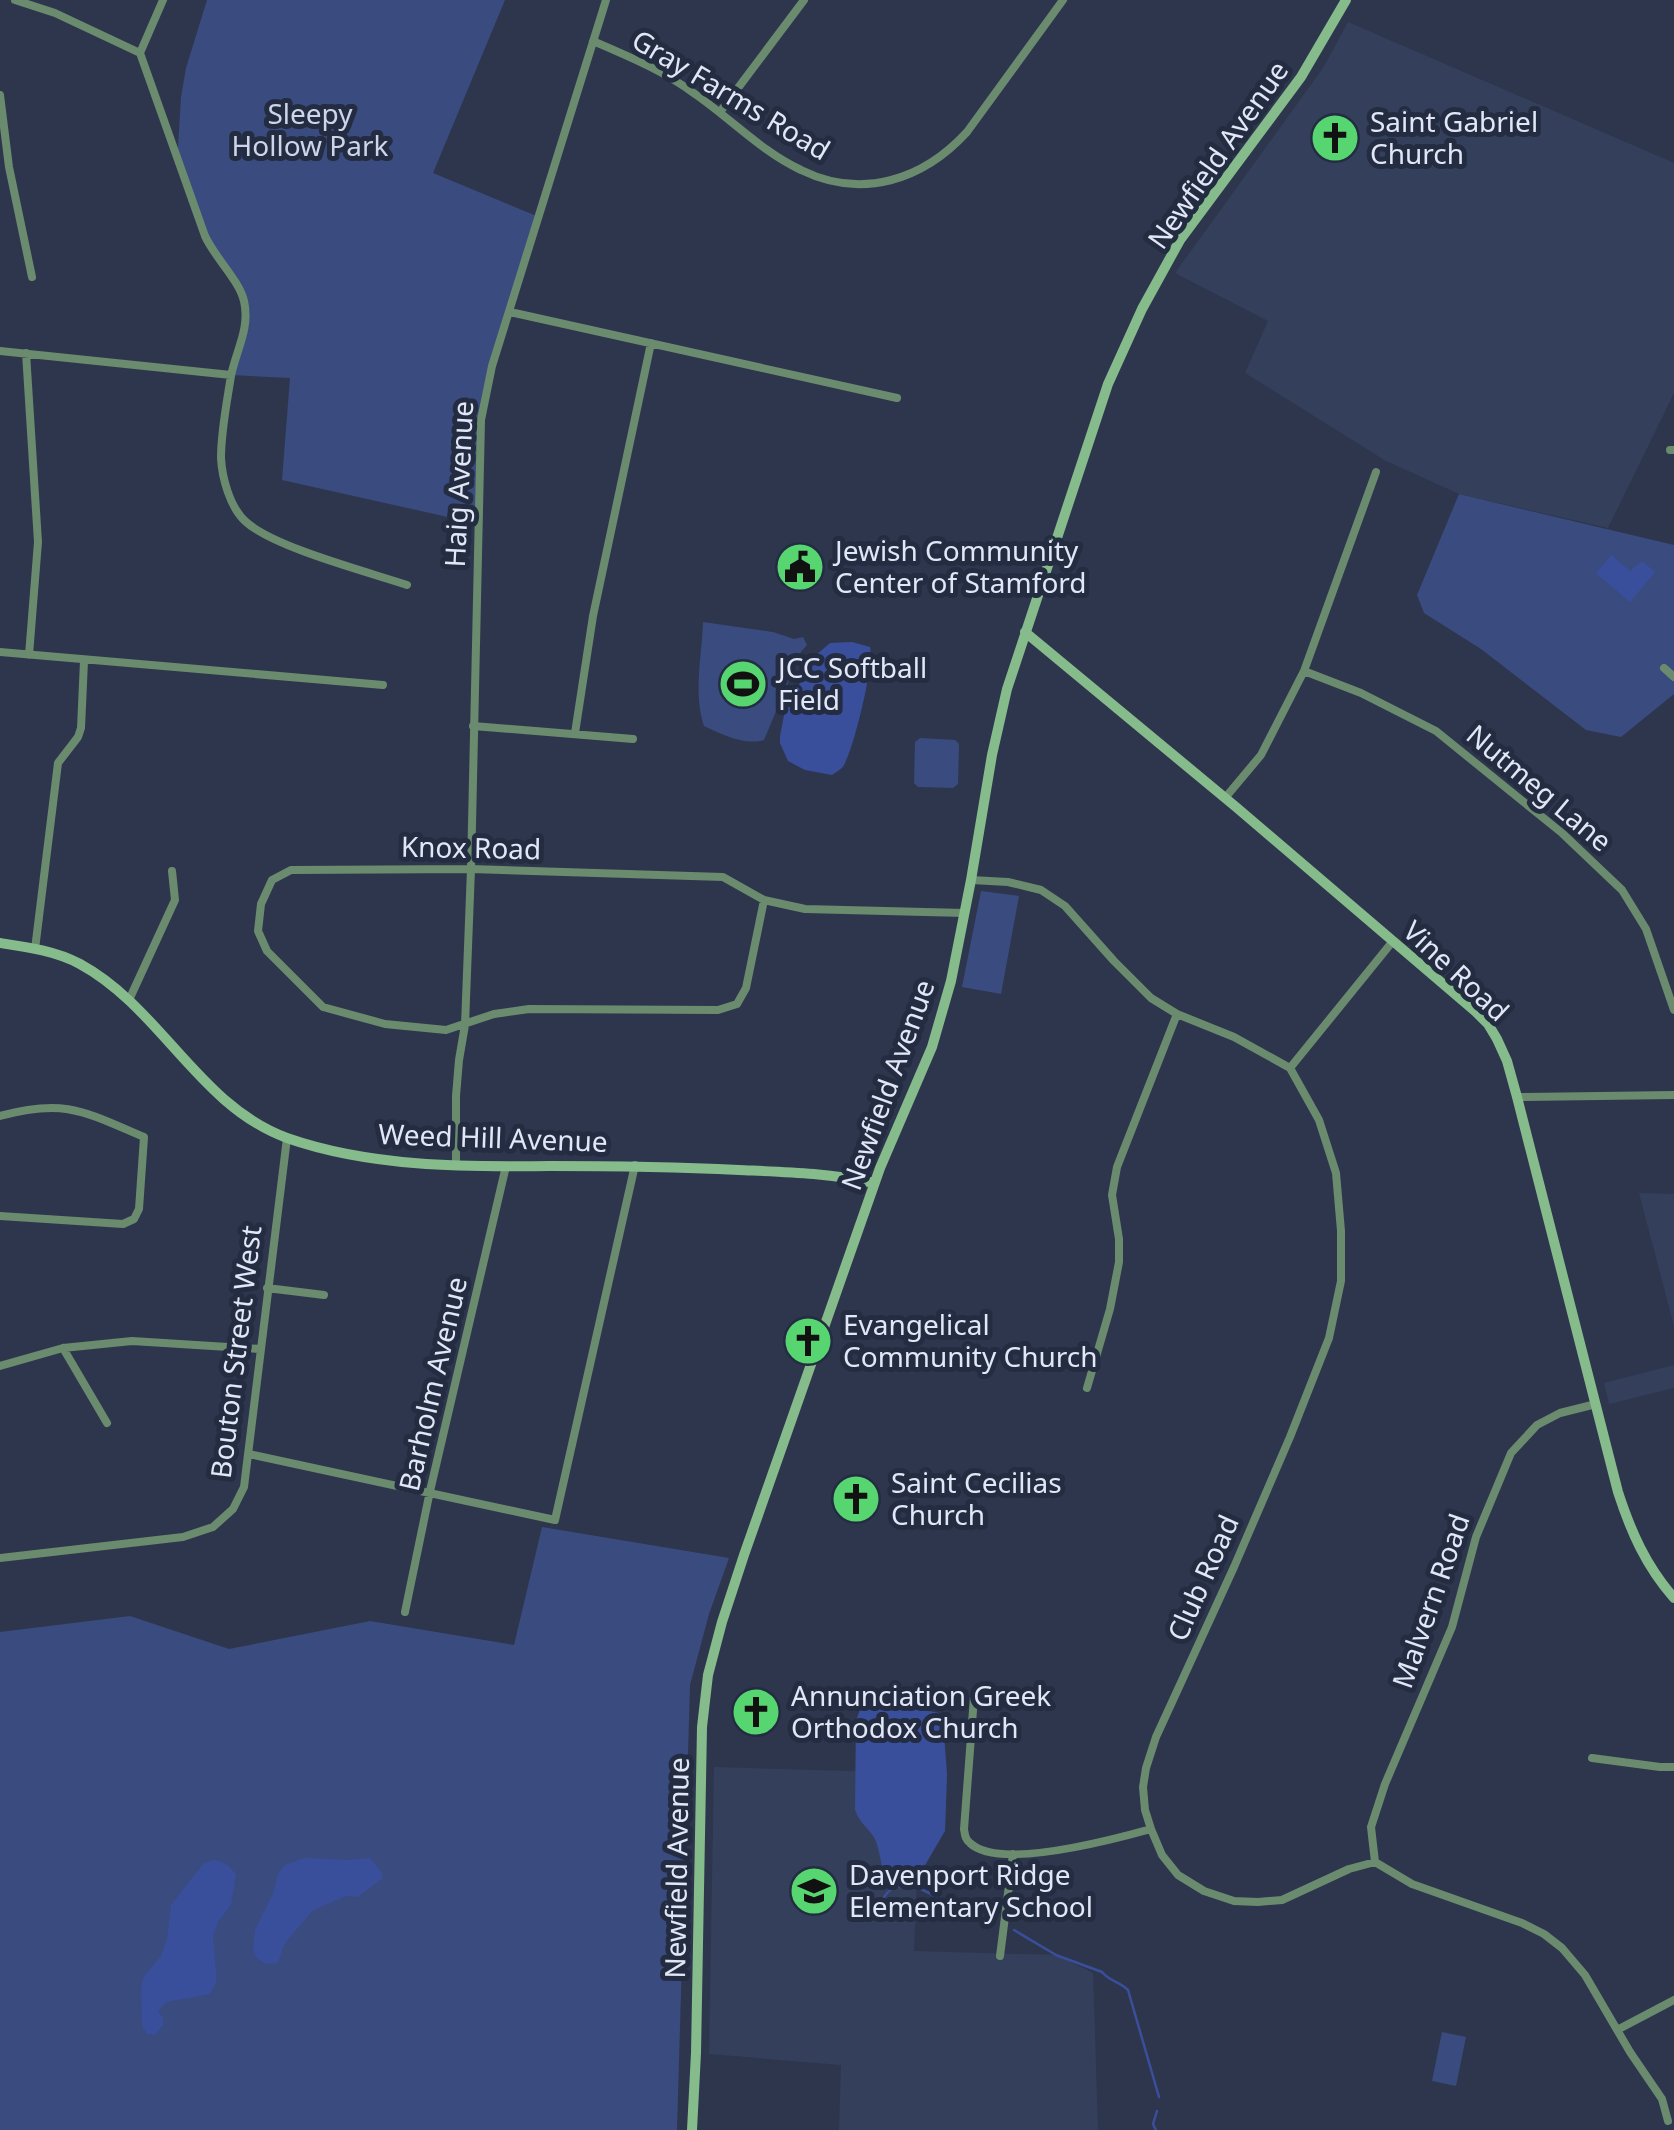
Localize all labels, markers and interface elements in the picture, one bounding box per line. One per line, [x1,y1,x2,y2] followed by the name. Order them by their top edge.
[625,20,838,168] street label: Gray Farms Road
[1138,53,1296,256] street label: Newfield Avenue
[232,94,389,164] park label: Sleepy Hollow Park
[1370,102,1538,172] place label: Saint Gabriel Church
[1309,112,1361,164] church icon: Saint Gabriel Church
[435,400,481,568] street label: Haig Avenue
[832,531,1087,601] place label: Jewish Community Center of Stamford
[774,541,826,593] public building icon: Jewish Community Center of Stamford
[775,648,927,718] place label: JCC Softball Field
[717,658,769,710] sports icon: JCC Softball Field
[1459,715,1620,859] street label: Nutmeg Lane
[400,827,542,867] street label: Knox Road
[1396,911,1518,1029] street label: Vine Road
[831,974,943,1195] street label: Newfield Avenue
[378,1114,608,1160] street label: Weed Hill Avenue
[201,1223,269,1480] street label: Bouton Street West
[389,1273,475,1495] street label: Barholm Avenue
[843,1305,1098,1375] place label: Evangelical Community Church
[782,1315,834,1367] church icon: Evangelical Community Church
[891,1463,1062,1533] place label: Saint Cecilias Church
[830,1473,882,1525] church icon: Saint Cecilias Church
[1157,1509,1247,1647] street label: Club Road
[1382,1509,1478,1693] street label: Malvern Road
[791,1676,1051,1746] place label: Annunciation Greek Orthodox Church
[730,1686,782,1738] church icon: Annunciation Greek Orthodox Church
[655,1757,697,1979] street label: Newfield Avenue
[849,1855,1093,1925] place label: Davenport Ridge Elementary School
[788,1865,840,1917] school or university icon: Davenport Ridge Elementary School

